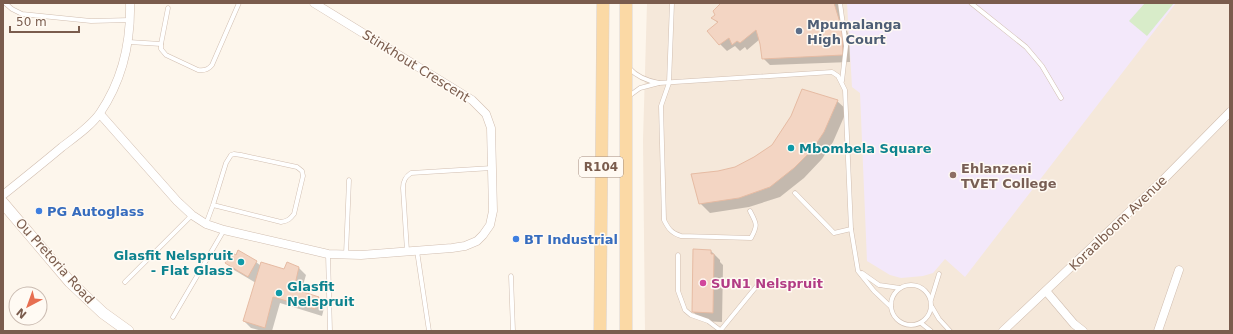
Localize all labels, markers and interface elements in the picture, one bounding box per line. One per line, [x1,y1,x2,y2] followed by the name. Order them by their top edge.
[10,8,79,34] scale bar
[16,15,47,29] text: 50 m
[807,17,901,47] place label: Mpumalanga High Court
[794,26,804,36] marker: Mpumalanga High Court
[360,27,472,105] street label: Stinkhout Crescent
[799,141,932,156] place label: Mbombela Square
[786,143,796,153] marker: Mbombela Square
[579,157,623,177] road number: R104
[961,161,1057,191] place label: Ehlanzeni TVET College
[948,170,958,180] marker: Ehlanzeni TVET College
[1066,172,1170,274] street label: Koraalboom Avenue
[47,204,144,219] place label: PG Autoglass
[34,206,44,216] marker: PG Autoglass
[13,215,97,307] street label: Ou Pretoria Road
[524,232,618,247] place label: BT Industrial
[511,234,521,244] marker: BT Industrial
[113,248,233,278] place label: Glasfit Nelspruit - Flat Glass
[236,257,246,267] marker: Glasfit Nelspruit - Flat Glass
[711,276,823,291] place label: SUN1 Nelspruit
[698,278,708,288] marker: SUN1 Nelspruit
[287,279,355,309] place label: Glasfit Nelspruit
[8,286,48,326] north arrow
[274,288,284,298] marker: Glasfit Nelspruit
[14,305,30,321] text: N

